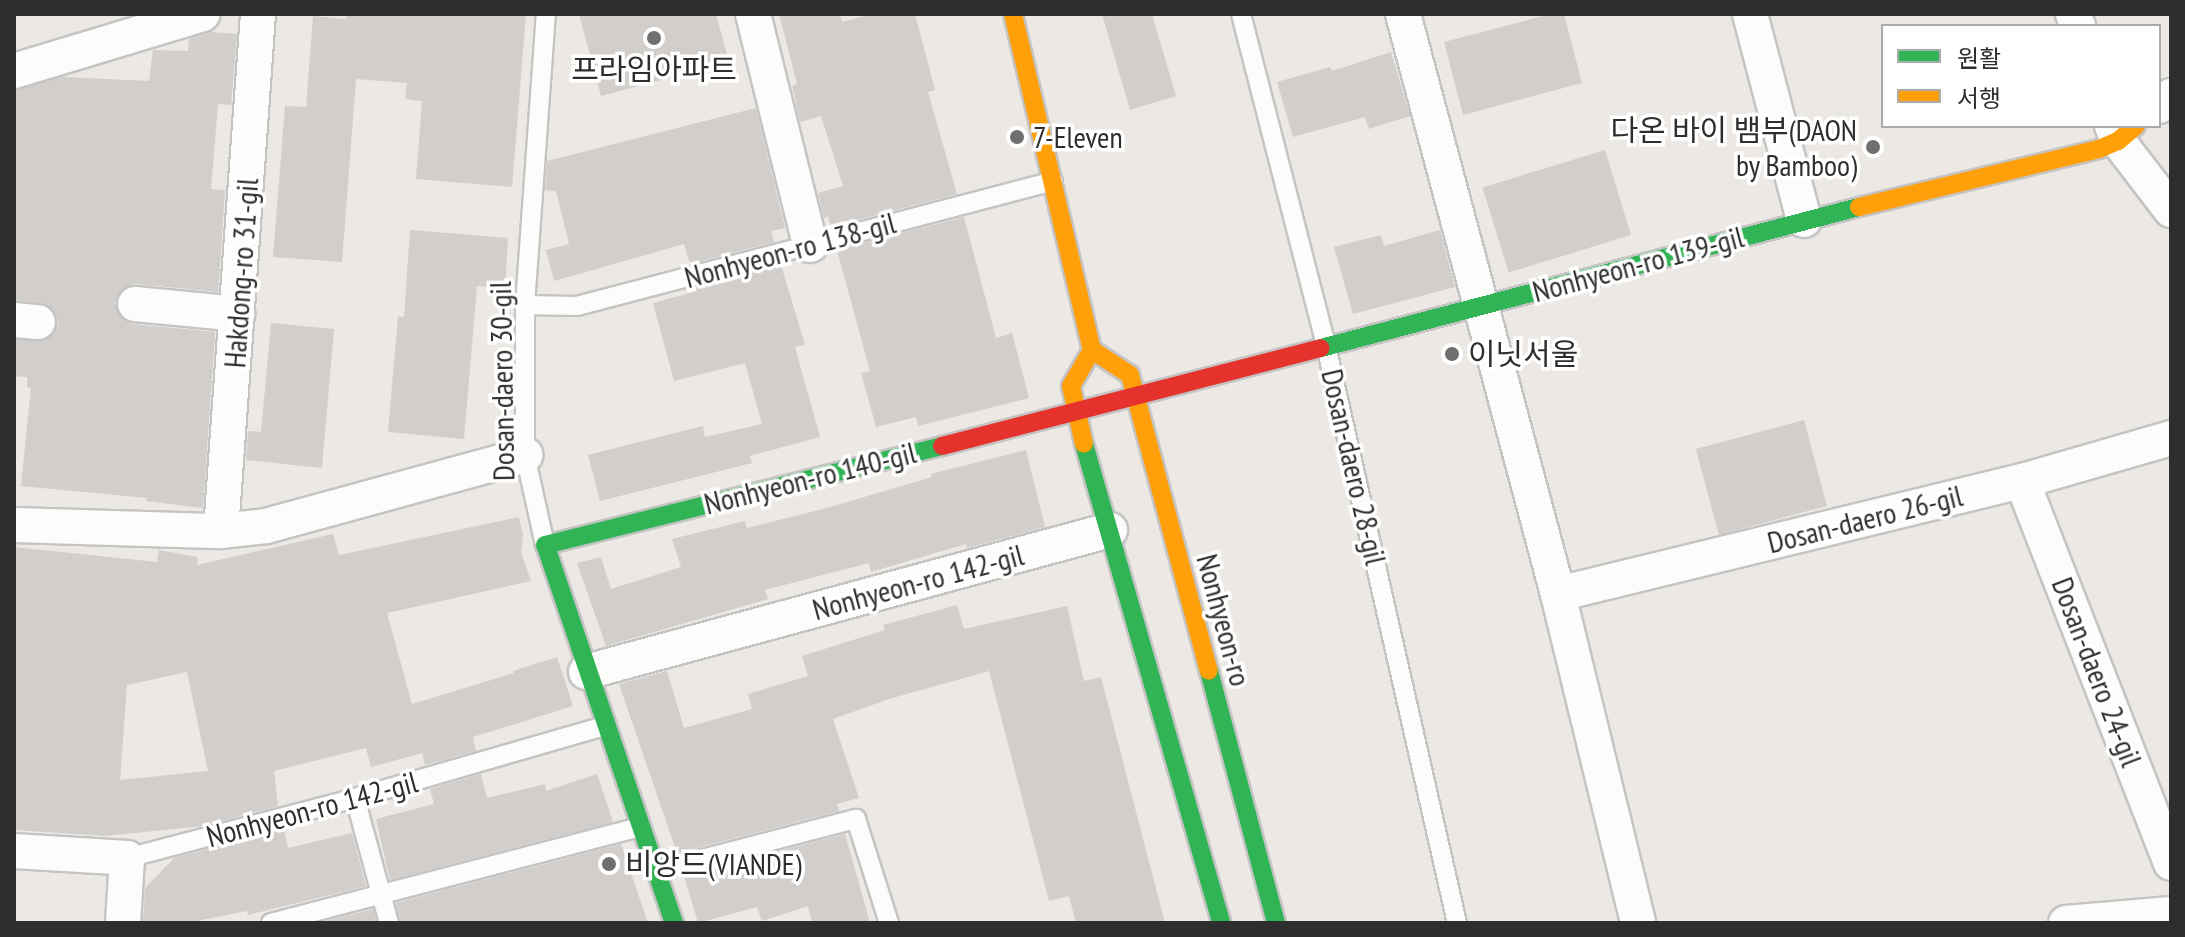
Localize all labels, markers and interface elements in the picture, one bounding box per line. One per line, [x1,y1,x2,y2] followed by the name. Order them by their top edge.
[1881,24,2161,128] legend
[645,29,663,47] marker: 프라임아파트
[1957,43,2001,74] text: 원활
[571,51,737,87] place label: 프라임아파트
[1957,83,2001,114] text: 서행
[1610,112,1857,182] place label: 다온 바이 뱀부(DAON by Bamboo)
[1033,119,1123,155] place label: 7-Eleven
[1008,128,1026,146] marker: 7-Eleven
[1864,138,1882,156] marker: 다온 바이 뱀부(DAON by Bamboo)
[216,177,266,369] street label: Hakdong-ro 31-gil
[681,205,899,295] street label: Nonhyeon-ro 138-gil
[1529,219,1747,309] street label: Nonhyeon-ro 139-gil
[482,281,522,481] street label: Dosan-daero 30-gil
[1468,336,1578,372] place label: 이닛서울
[1443,345,1461,363] marker: 이닛서울
[1314,366,1394,568] street label: Dosan-daero 28-gil
[700,434,920,522] street label: Nonhyeon-ro 140-gil
[1764,477,1966,561] street label: Dosan-daero 26-gil
[809,537,1027,627] street label: Nonhyeon-ro 142-gil
[1189,550,1259,690] street label: Nonhyeon-ro
[2044,572,2150,772] street label: Dosan-daero 24-gil
[203,764,421,854] street label: Nonhyeon-ro 142-gil
[625,846,802,882] place label: 비앙드(VIANDE)
[600,855,618,873] marker: 비앙드(VIANDE)

